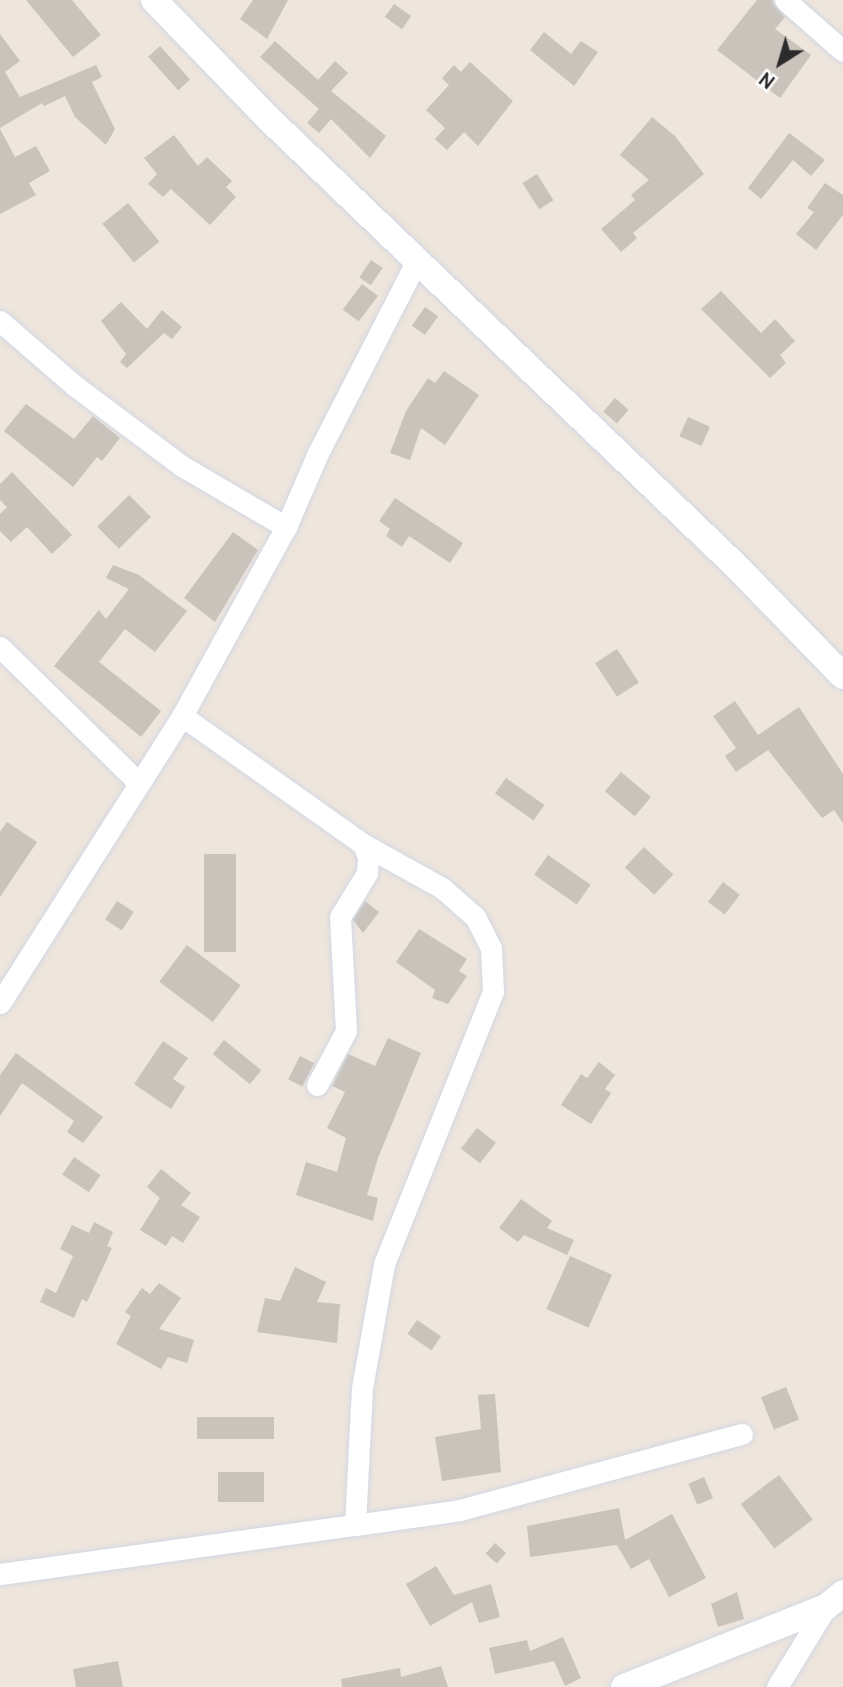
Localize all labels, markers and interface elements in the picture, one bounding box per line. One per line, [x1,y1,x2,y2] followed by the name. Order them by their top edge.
[745,28,815,98] north arrow
[755,67,779,93] text: N

